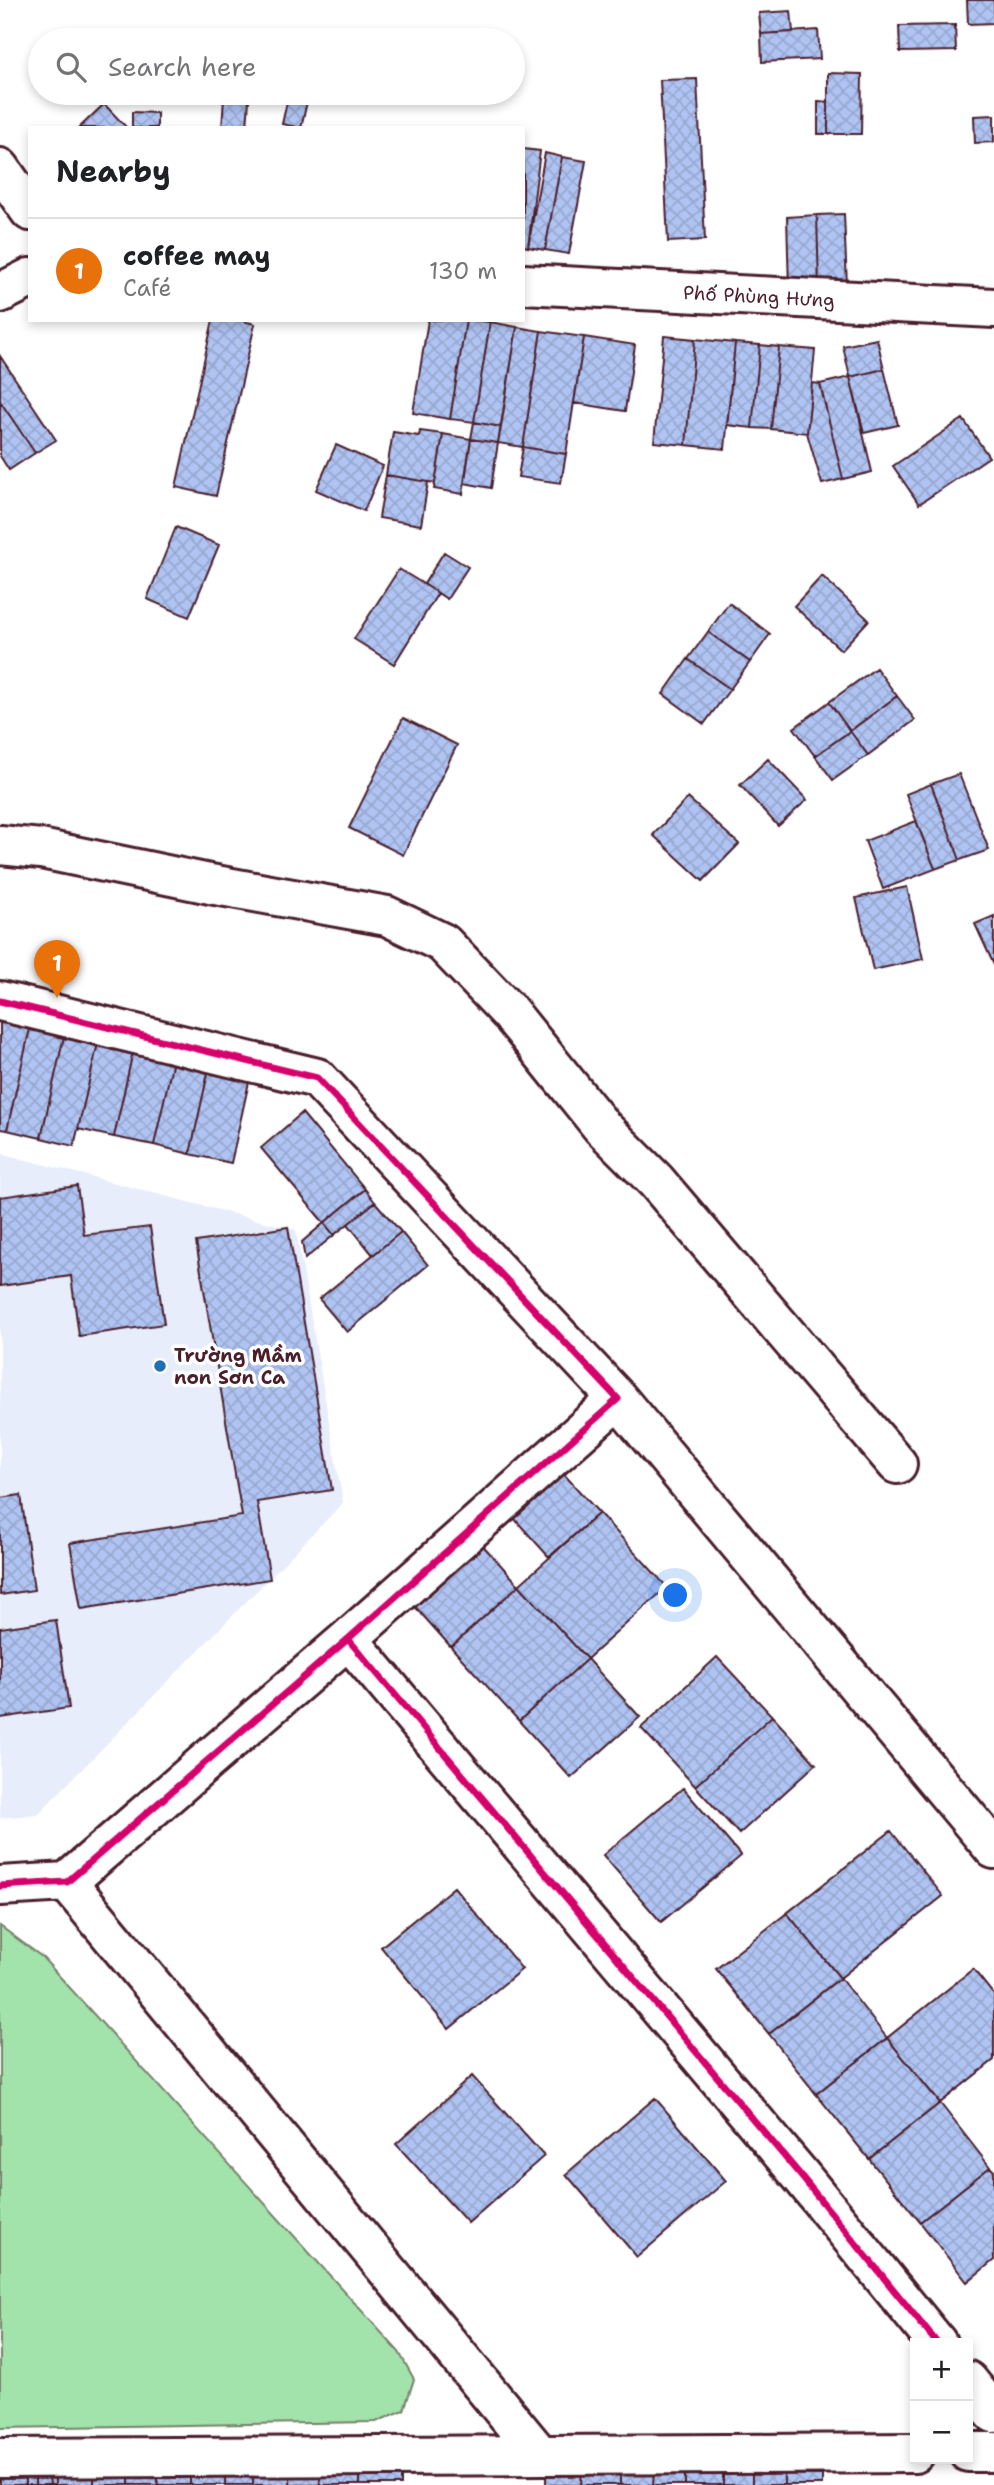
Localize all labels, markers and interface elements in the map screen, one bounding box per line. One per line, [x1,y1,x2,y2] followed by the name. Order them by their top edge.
[28,28,525,105] search box
[52,48,90,86] icon: search
[108,49,257,84] text: Search here
[56,151,171,192] text: Nearby
[123,238,270,273] text: coffee may
[74,256,84,286] text: 1
[429,256,497,286] text: 130 m
[123,273,171,303] text: Café
[683,280,835,313] street label: Phố Phùng Hưng
[34,940,80,998] pin: 1
[174,1343,302,1390] place label: Trường Mầm non Sơn Ca
[152,1358,168,1374] marker: Trường Mầm non Sơn Ca
[658,1578,692,1612] your location
[910,2338,973,2464] map controls
[910,2338,973,2401] button: +
[910,2401,973,2464] button: −

